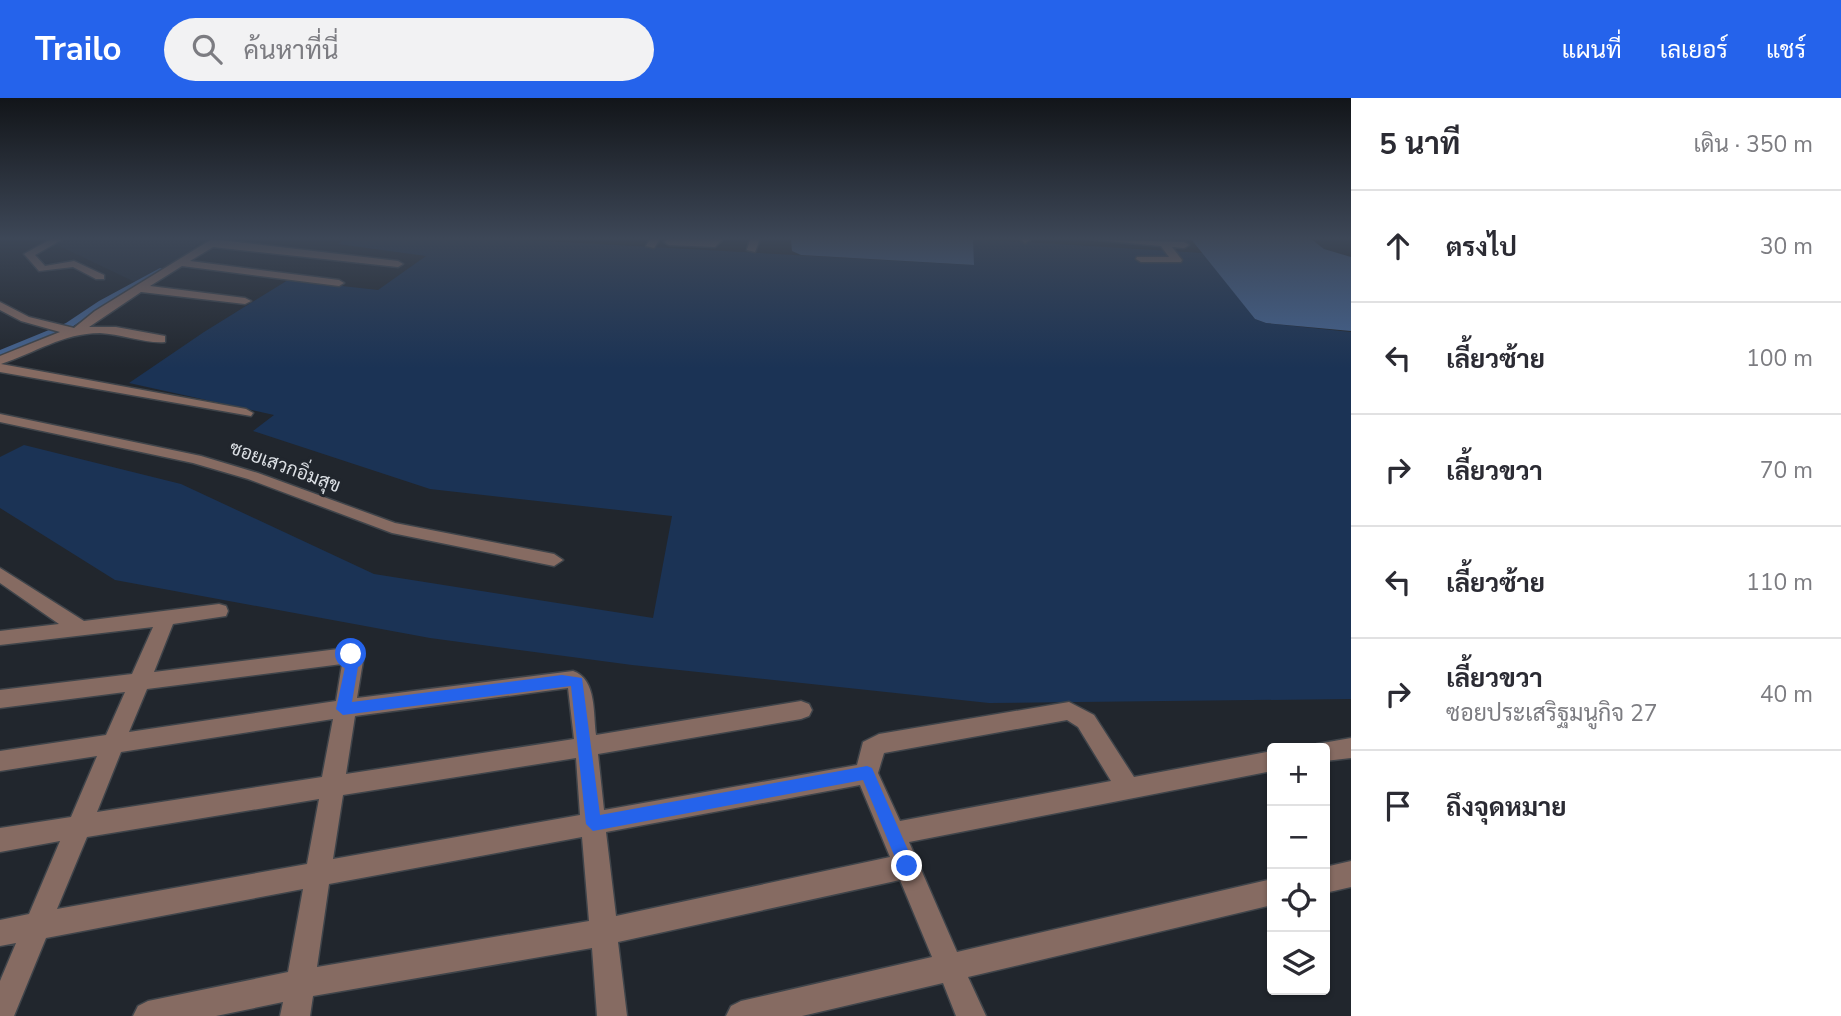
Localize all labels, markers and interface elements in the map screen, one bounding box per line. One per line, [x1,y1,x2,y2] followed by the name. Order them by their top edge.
[164,18,654,81] search box
[35,27,122,72] text: Trailo
[188,30,226,68] icon: search
[244,33,339,68] text: ค้นหาที่นี่
[1562,34,1622,66] text: แผนที่
[1660,34,1728,66] text: เลเยอร์
[1766,34,1806,66] text: แชร์
[1379,124,1460,165] text: 5 นาที
[1694,129,1813,160] text: เดิน · 350 m
[1379,227,1417,265] icon: ahead
[1446,230,1517,265] text: ตรงไป
[1760,231,1813,262] text: 30 m
[1379,339,1417,377] icon: left
[1446,342,1545,377] text: เลี้ยวซ้าย
[1746,343,1813,374] text: 100 m
[226,431,346,499] street label: ซอยเสวกอิ่มสุข
[1379,451,1417,489] icon: right
[1446,454,1543,489] text: เลี้ยวขวา
[1760,455,1813,486] text: 70 m
[1379,563,1417,601] icon: left
[1446,566,1545,601] text: เลี้ยวซ้าย
[1746,567,1813,598] text: 110 m
[335,638,366,669] route start
[1446,661,1543,696] text: เลี้ยวขวา
[1379,675,1417,713] icon: right
[1760,679,1813,710] text: 40 m
[1446,698,1658,729] text: ซอยประเสริฐมนูกิจ 27
[1267,743,1330,995] map controls
[1267,743,1330,806] button: +
[1379,787,1417,825] icon: arrive
[1446,790,1567,825] text: ถึงจุดหมาย
[1267,806,1330,869] button: −
[891,850,922,881] route end
[1267,869,1330,932] button: locate
[1267,932,1330,995] button: layers

